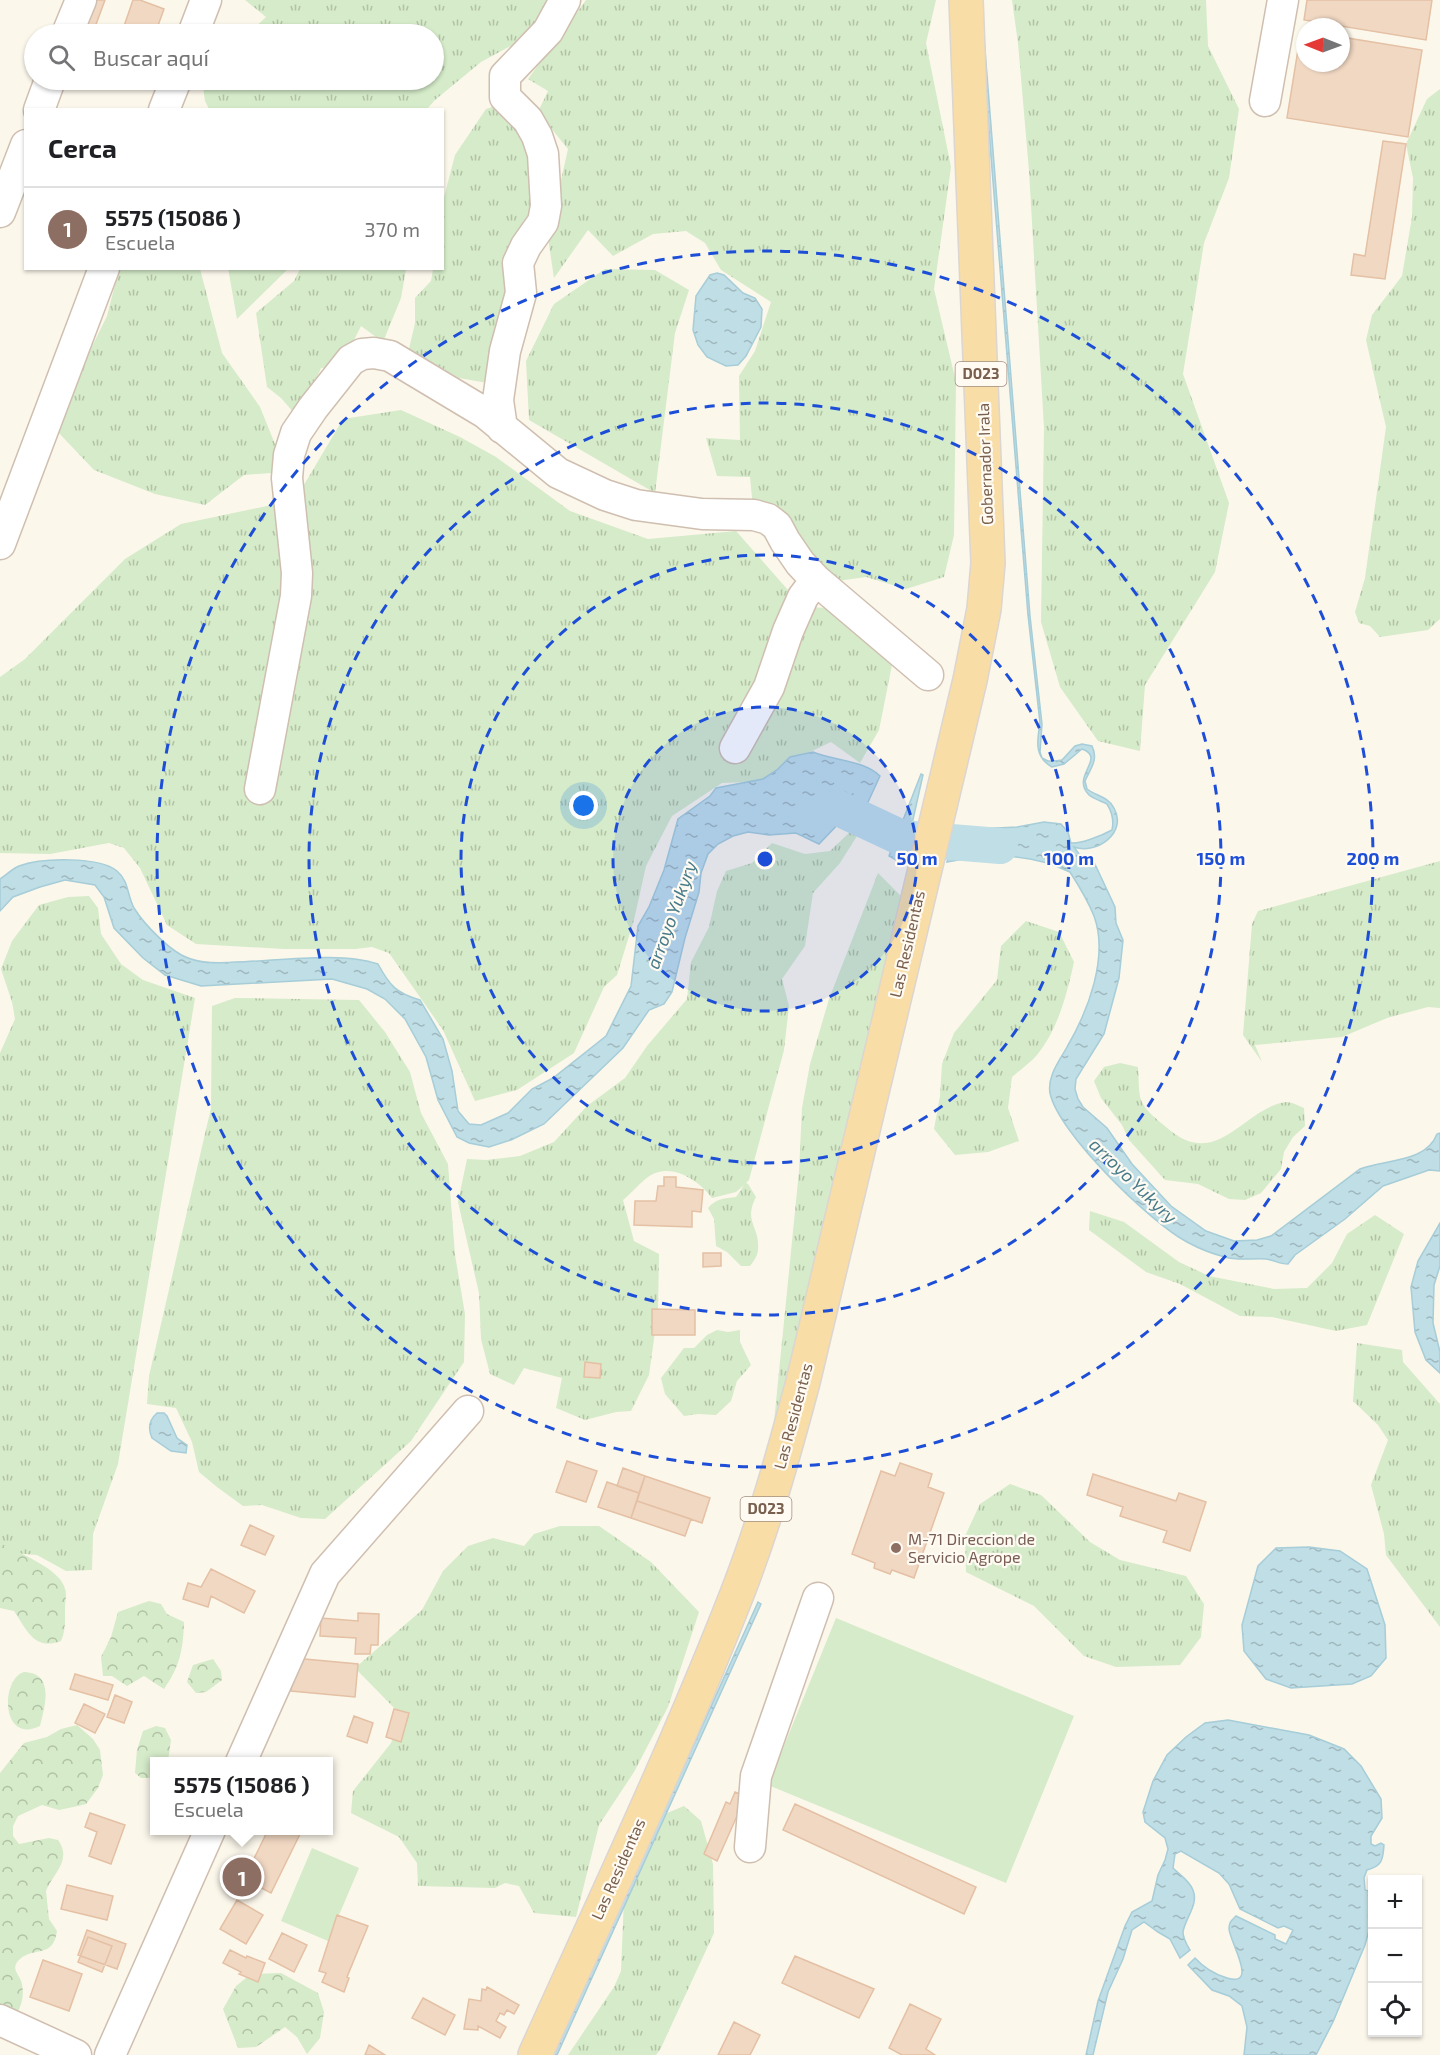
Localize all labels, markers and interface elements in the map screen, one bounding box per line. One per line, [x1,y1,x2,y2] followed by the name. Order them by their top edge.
[1296,18,1350,72] north arrow
[24,24,444,90] search box
[45,41,78,74] icon: search
[93,44,209,70] text: Buscar aquí
[48,132,117,163] text: Cerca
[105,204,241,230] text: 5575 (15086 )
[63,217,72,241] text: 1
[365,217,420,241] text: 370 m
[105,230,175,254] text: Escuela
[956,362,1006,386] road number: D023
[973,403,996,525] street label: Gobernador Irala
[569,791,598,820] your location
[896,847,938,869] text: 50 m
[1044,847,1094,869] text: 100 m
[1197,847,1245,869] text: 150 m
[1347,847,1399,869] text: 200 m
[755,849,775,869] centre of rings
[641,857,701,972] water label: arroyo Yukyry
[885,889,928,999] street label: Las Residentas
[1085,1133,1182,1228] water label: arroyo Yukyry
[769,1361,816,1471] street label: Las Residentas
[740,1497,792,1521] road number: D023
[908,1529,1035,1566] place label: M-71 Direccion de Servicio Agrope
[889,1541,903,1555] marker: M-71 Direccion de Servicio Agrope
[150,1757,333,1835] popup
[174,1771,309,1797] text: 5575 (15086 )
[174,1797,244,1821] text: Escuela
[587,1815,648,1923] street label: Las Residentas
[222,1854,262,1900] pin: 1
[1368,1875,1422,2037] map controls
[1368,1875,1422,1929] button: +
[1368,1929,1422,1983] button: −
[1368,1983,1422,2037] button: locate

